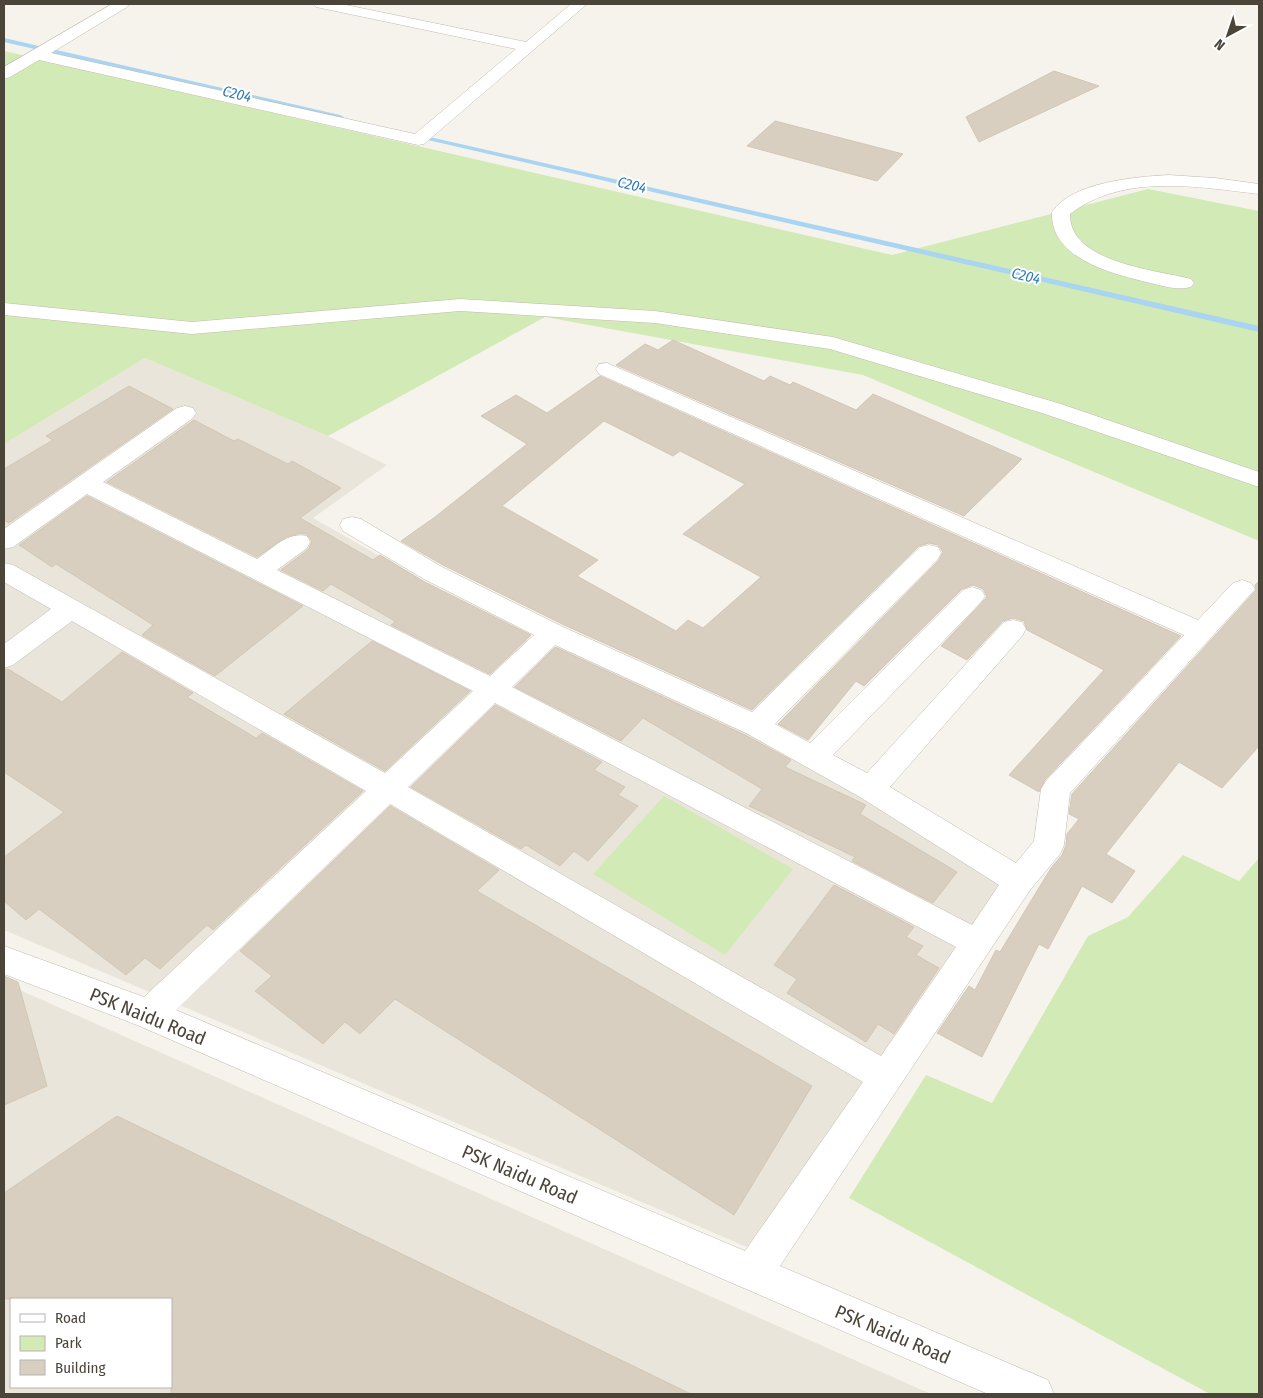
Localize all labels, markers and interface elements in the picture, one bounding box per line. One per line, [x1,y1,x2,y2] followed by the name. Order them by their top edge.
[1203,10,1253,60] north arrow
[1211,35,1229,54] text: N
[221,82,253,106] water label: C204
[616,173,648,197] water label: C204
[1010,264,1042,288] water label: C204
[86,983,209,1050] street label: PSK Naidu Road
[459,1140,581,1209] street label: PSK Naidu Road
[10,1298,172,1388] legend
[832,1300,954,1369] street label: PSK Naidu Road
[55,1309,86,1327] text: Road
[55,1334,82,1352] text: Park
[55,1359,106,1377] text: Building

